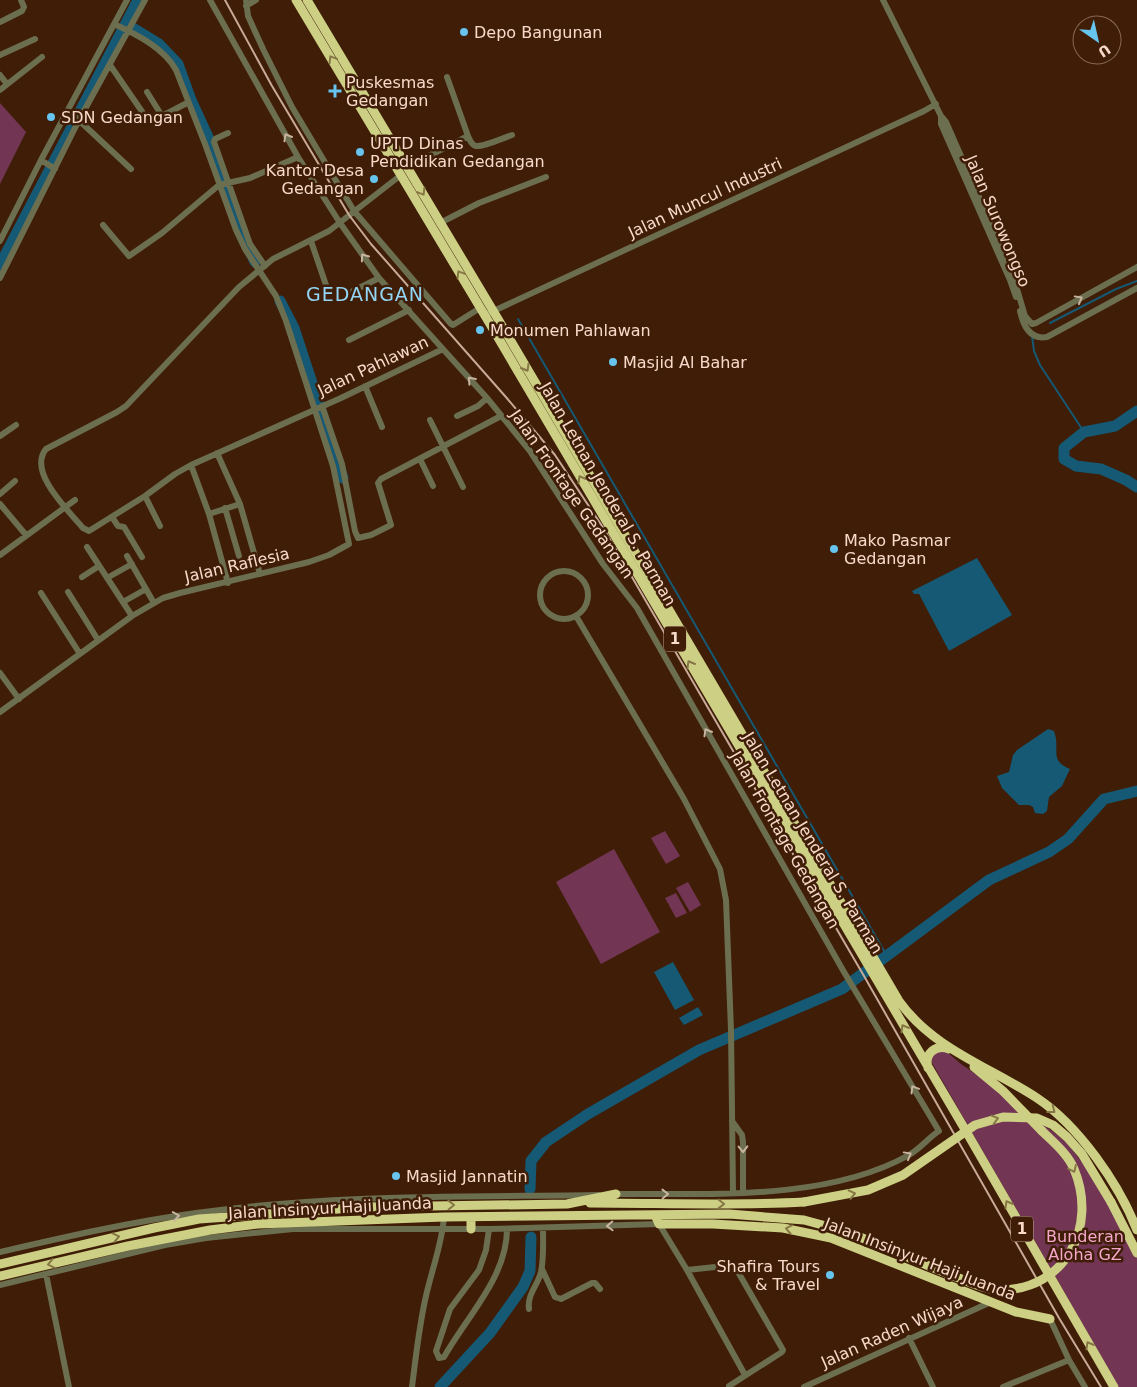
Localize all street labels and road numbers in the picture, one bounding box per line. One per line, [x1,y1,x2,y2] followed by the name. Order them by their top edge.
[961,151,1034,290] street label: Jalan Surowongso
[624,154,785,242] street label: Jalan Muncul Industri
[314,332,431,400] street label: Jalan Pahlawan
[535,378,680,609] street label: Jalan Letnan Jenderal S. Parman
[506,405,638,582] street label: Jalan Frontage Gedangan
[182,544,291,587] street label: Jalan Raflesia
[664,626,686,652] road number: 1
[739,728,887,957] street label: Jalan Letnan Jenderal S. Parman
[726,747,844,932] street label: Jalan Frontage Gedangan
[227,1193,432,1223] street label: Jalan Insinyur Haji Juanda
[821,1213,1018,1304] street label: Jalan Insinyur Haji Juanda
[1011,1216,1033,1242] road number: 1
[817,1292,966,1372] street label: Jalan Raden Wijaya

